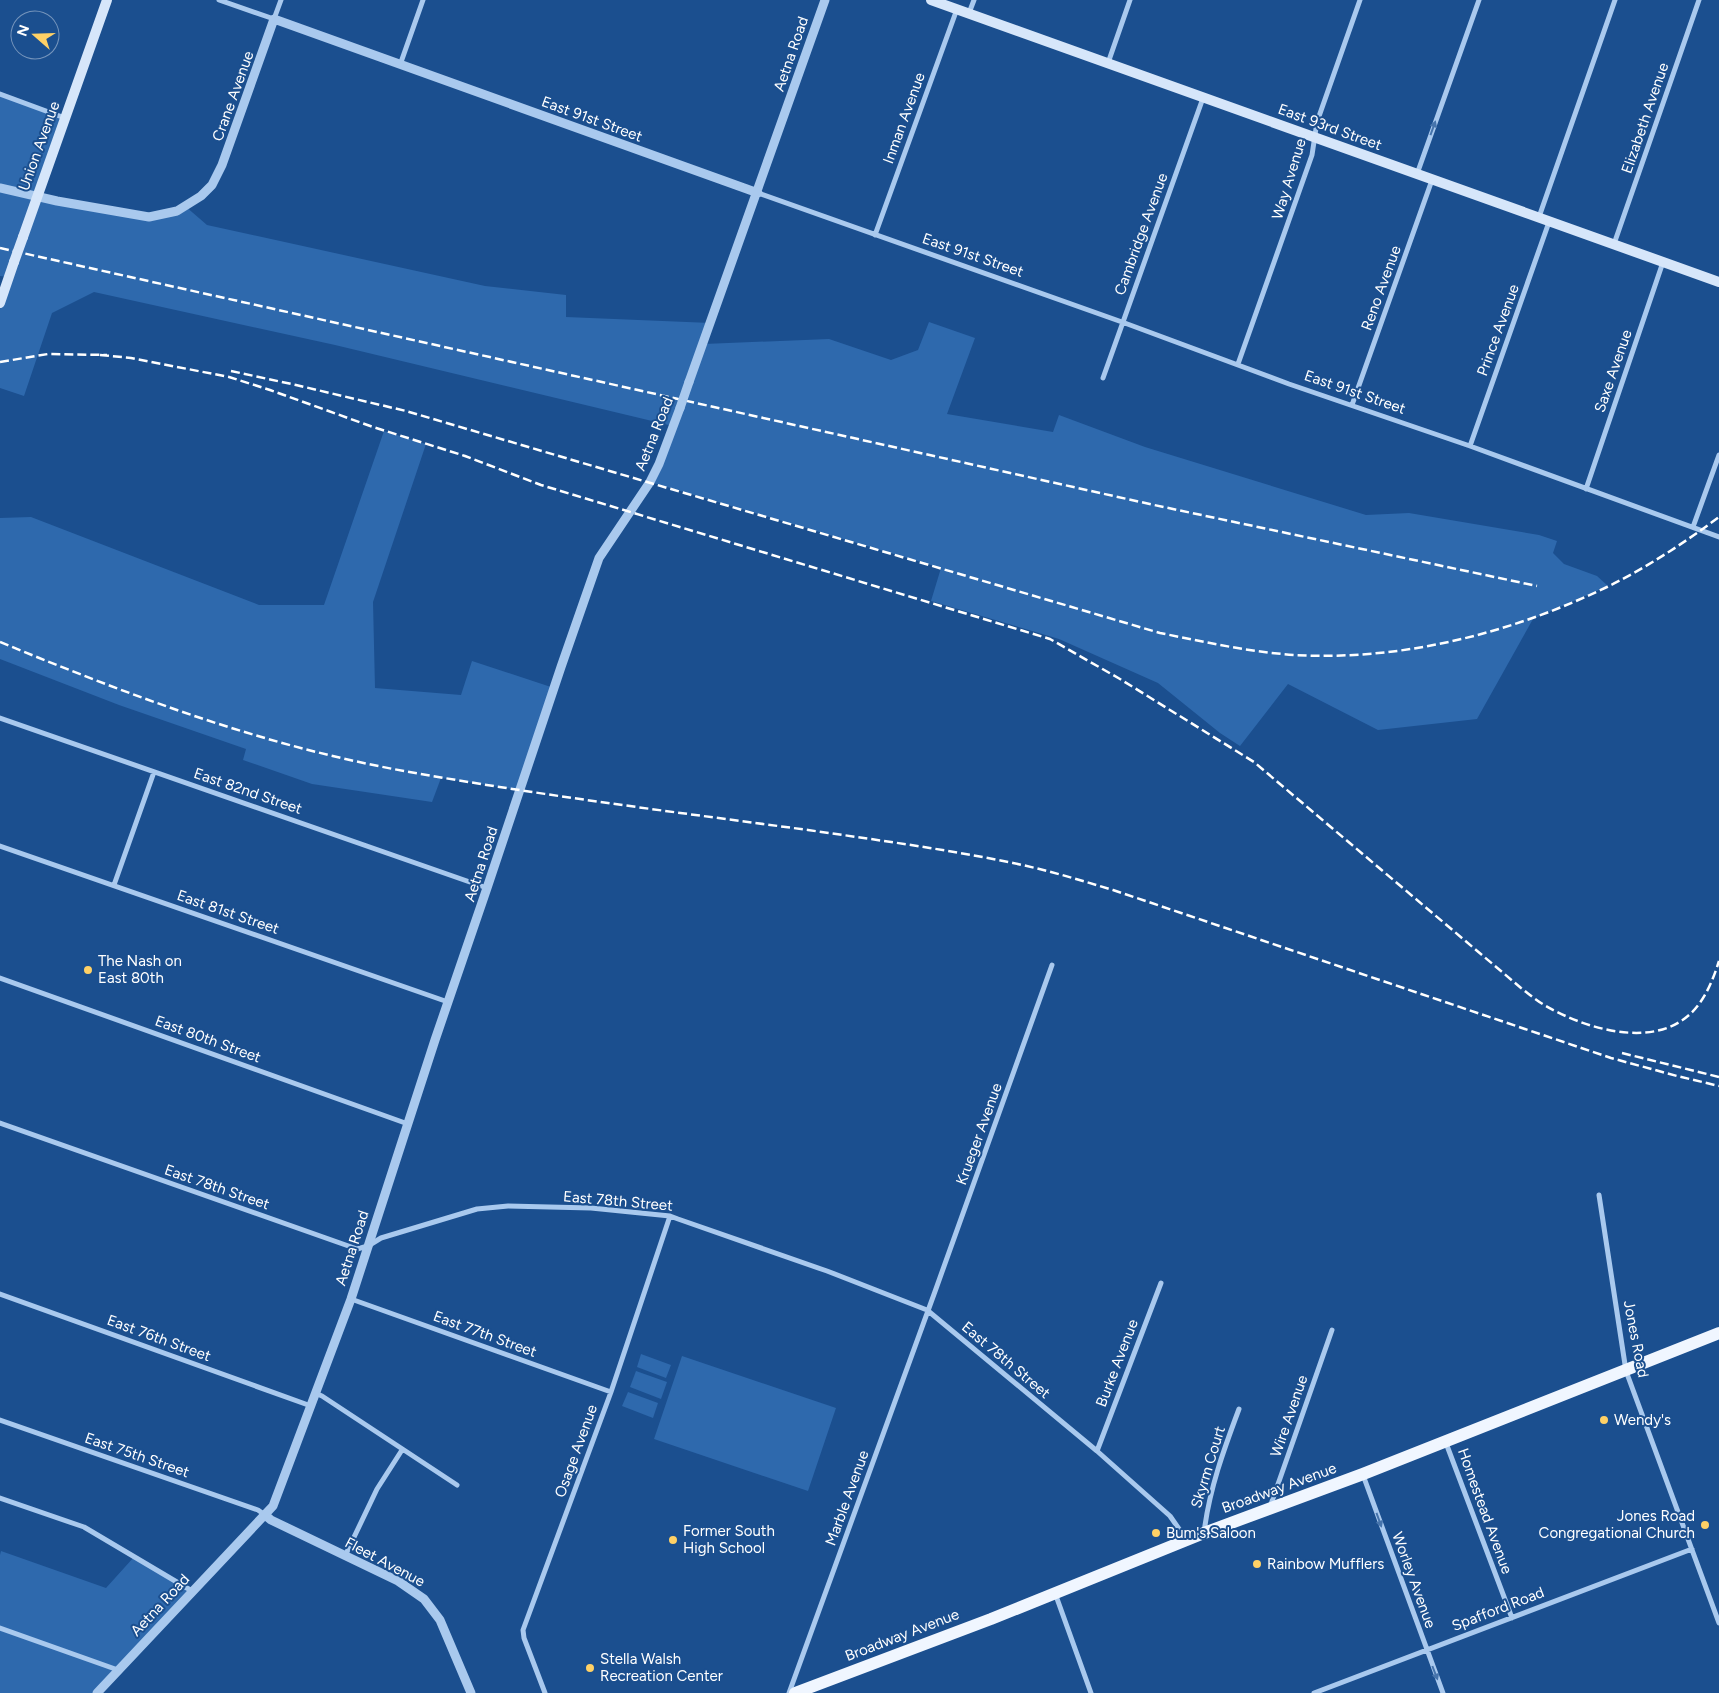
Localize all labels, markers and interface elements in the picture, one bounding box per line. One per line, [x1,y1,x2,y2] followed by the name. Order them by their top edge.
[10,10,60,60] north arrow
[770,14,812,94] street label: Aetna Road
[13,23,33,39] text: N
[208,49,258,143] street label: Crane Avenue
[1618,60,1672,176] street label: Elizabeth Avenue
[879,70,929,166] street label: Inman Avenue
[539,92,645,146] street label: East 91st Street
[14,99,64,193] street label: Union Avenue
[1276,100,1385,154] street label: East 93rd Street
[1430,121,1437,136] one-way arrow
[1268,136,1310,222] street label: Way Avenue
[1111,170,1171,298] street label: Cambridge Avenue
[920,229,1026,281] street label: East 91st Street
[1357,243,1405,333] street label: Reno Avenue
[1473,282,1523,378] street label: Prince Avenue
[1590,327,1636,415] street label: Saxe Avenue
[1302,366,1408,418] street label: East 91st Street
[631,394,677,474] street label: Aetna Road
[191,764,305,818] street label: East 82nd Street
[460,824,502,904] street label: Aetna Road
[175,886,282,938] street label: East 81st Street
[98,952,182,987] place label: The Nash on East 80th
[82,964,94,976] marker: The Nash on East 80th
[153,1011,264,1067] street label: East 80th Street
[952,1081,1006,1187] street label: Krueger Avenue
[162,1161,272,1214] street label: East 78th Street
[562,1187,674,1215] street label: East 78th Street
[331,1208,373,1288] street label: Aetna Road
[1620,1299,1652,1379] street label: Jones Road
[431,1307,539,1361] street label: East 77th Street
[105,1311,214,1365] street label: East 76th Street
[1092,1317,1142,1409] street label: Burke Avenue
[958,1318,1054,1402] street label: East 78th Street
[1267,1373,1311,1459] street label: Wire Avenue
[551,1402,601,1500] street label: Osage Avenue
[1614,1411,1671,1429] place label: Wendy's
[1598,1414,1610,1426] marker: Wendy's
[1187,1424,1229,1510] street label: Skyrm Court
[82,1429,192,1481] street label: East 75th Street
[1454,1446,1516,1576] street label: Homestead Avenue
[821,1448,873,1548] street label: Marble Avenue
[1219,1459,1339,1517] street label: Broadway Avenue
[1539,1507,1695,1542] place label: Jones Road Congregational Church
[1375,1513,1383,1528] one-way arrow
[1699,1519,1711,1531] marker: Jones Road Congregational Church
[683,1522,775,1557] place label: Former South High School
[1166,1524,1256,1542] place label: Bum's Saloon
[1150,1527,1162,1539] marker: Bum's Saloon
[1388,1529,1440,1631] street label: Worley Avenue
[342,1533,428,1591] street label: Fleet Avenue
[667,1534,679,1546] marker: Former South High School
[1267,1555,1384,1573] place label: Rainbow Mufflers
[1251,1558,1263,1570] marker: Rainbow Mufflers
[127,1570,193,1640] street label: Aetna Road
[1449,1583,1547,1635] street label: Spafford Road
[842,1605,962,1665] street label: Broadway Avenue
[600,1650,723,1685] place label: Stella Walsh Recreation Center
[584,1662,596,1674] marker: Stella Walsh Recreation Center
[1431,1666,1439,1681] one-way arrow

